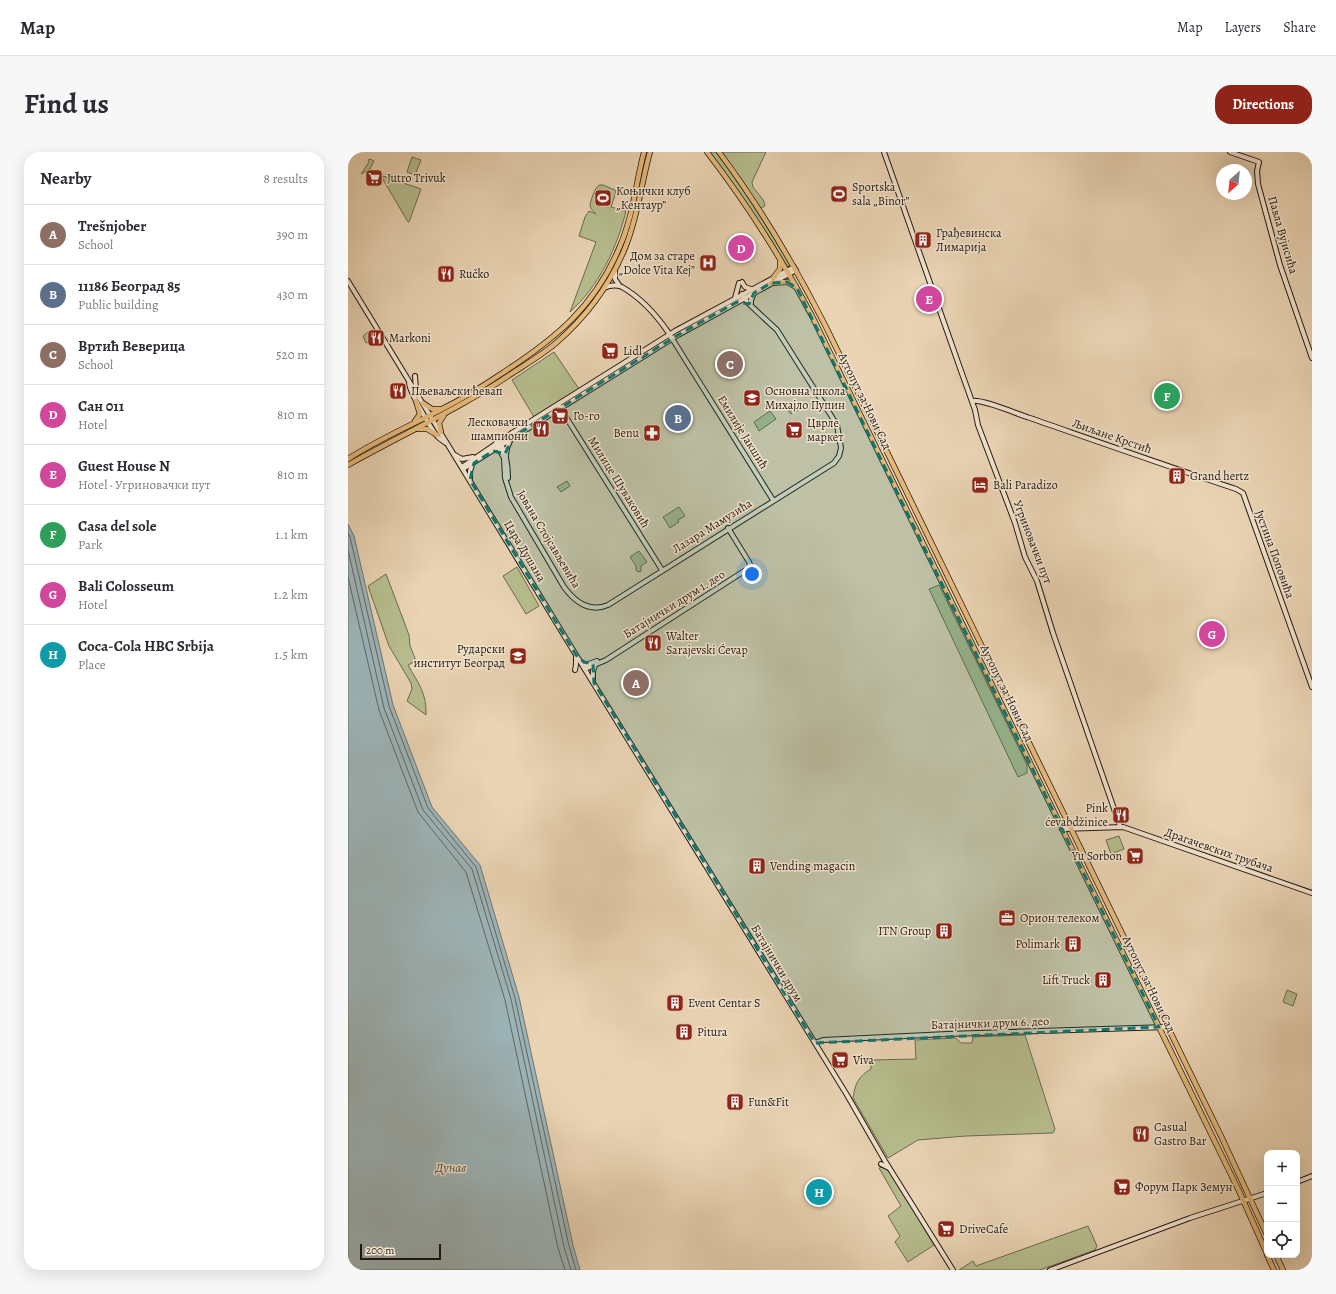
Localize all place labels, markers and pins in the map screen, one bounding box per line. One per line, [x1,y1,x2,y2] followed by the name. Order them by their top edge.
[364,168,384,188] supermarket icon: Jutro Trivuk
[387,170,446,186] place label: Jutro Trivuk
[852,179,909,209] place label: Sportska sala „Binor”
[616,183,691,213] place label: Коњички клуб „Кентаур”
[829,184,849,204] sports icon: Sportska sala „Binor”
[593,188,613,208] sports icon: Коњички клуб „Кентаур”
[936,225,1002,255] place label: Грађевинска Лимарија
[913,230,933,250] building icon: Грађевинска Лимарија
[728,233,754,263] pin: D
[619,248,695,278] place label: Дом за старе „Dolce Vita Kej”
[698,253,718,273] hospital icon: Дом за старе „Dolce Vita Kej”
[436,264,456,284] restaurant icon: Ručko
[459,266,489,282] place label: Ručko
[916,284,942,314] pin: E
[366,328,386,348] restaurant icon: Markoni
[389,330,431,346] place label: Markoni
[600,341,620,361] supermarket icon: Lidl
[623,343,642,359] place label: Lidl
[717,349,743,379] pin: C
[388,381,408,401] restaurant icon: Пљеваљски ћевап
[1154,381,1180,411] pin: F
[411,383,503,399] place label: Пљеваљски ћевап
[765,383,846,413] place label: Основна школа Михајло Пупин
[742,388,762,408] school or university icon: Основна школа Михајло Пупин
[665,403,691,433] pin: B
[550,406,570,426] supermarket icon: Го-го
[573,408,600,424] place label: Го-го
[467,414,528,444] place label: Лесковачки шампиони
[807,415,844,445] place label: Цврле маркет
[531,419,551,439] restaurant icon: Лесковачки шампиони
[784,420,804,440] supermarket icon: Цврле маркет
[642,423,662,443] pharmacy icon: Benu
[614,425,639,441] place label: Benu
[1167,466,1187,486] building icon: Grand hertz
[1190,468,1249,484] place label: Grand hertz
[970,475,990,495] hotel icon: Bali Paradizo
[993,477,1058,493] place label: Bali Paradizo
[1199,619,1225,649] pin: G
[665,628,748,658] place label: Walter Sarajevski Ćevap
[643,633,663,653] restaurant icon: Walter Sarajevski Ćevap
[414,641,505,671] place label: Рударски институт Београд
[508,646,528,666] school or university icon: Рударски институт Београд
[623,668,649,698] pin: A
[1045,800,1108,830] place label: Pink ćevabdžinice
[1111,805,1131,825] restaurant icon: Pink ćevabdžinice
[1125,846,1145,866] supermarket icon: Yu Sorbon
[1071,848,1122,864] place label: Yu Sorbon
[747,856,767,876] building icon: Vending magacin
[769,858,856,874] place label: Vending magacin
[997,908,1017,928] office icon: Орион телеком
[1020,910,1099,926] place label: Орион телеком
[934,921,954,941] building icon: ITN Group
[878,923,931,939] place label: ITN Group
[1063,934,1083,954] building icon: Polimark
[1016,936,1060,952] place label: Polimark
[1093,970,1113,990] building icon: Lift Truck
[1042,972,1090,988] place label: Lift Truck
[665,993,685,1013] building icon: Event Centar S
[688,995,760,1011] place label: Event Centar S
[674,1022,694,1042] building icon: Pitura
[697,1024,728,1040] place label: Pitura
[830,1050,850,1070] supermarket icon: Viva
[852,1052,874,1068] place label: Viva
[725,1092,745,1112] building icon: Fun&Fit
[748,1094,789,1110] place label: Fun&Fit
[1154,1119,1207,1149] place label: Casual Gastro Bar
[1131,1124,1151,1144] restaurant icon: Casual Gastro Bar
[806,1177,832,1207] pin: H
[1112,1177,1132,1197] supermarket icon: Форум Парк Земун
[1135,1179,1232,1195] place label: Форум Парк Земун
[936,1219,956,1239] supermarket icon: DriveCafe
[959,1221,1008,1237] place label: DriveCafe

